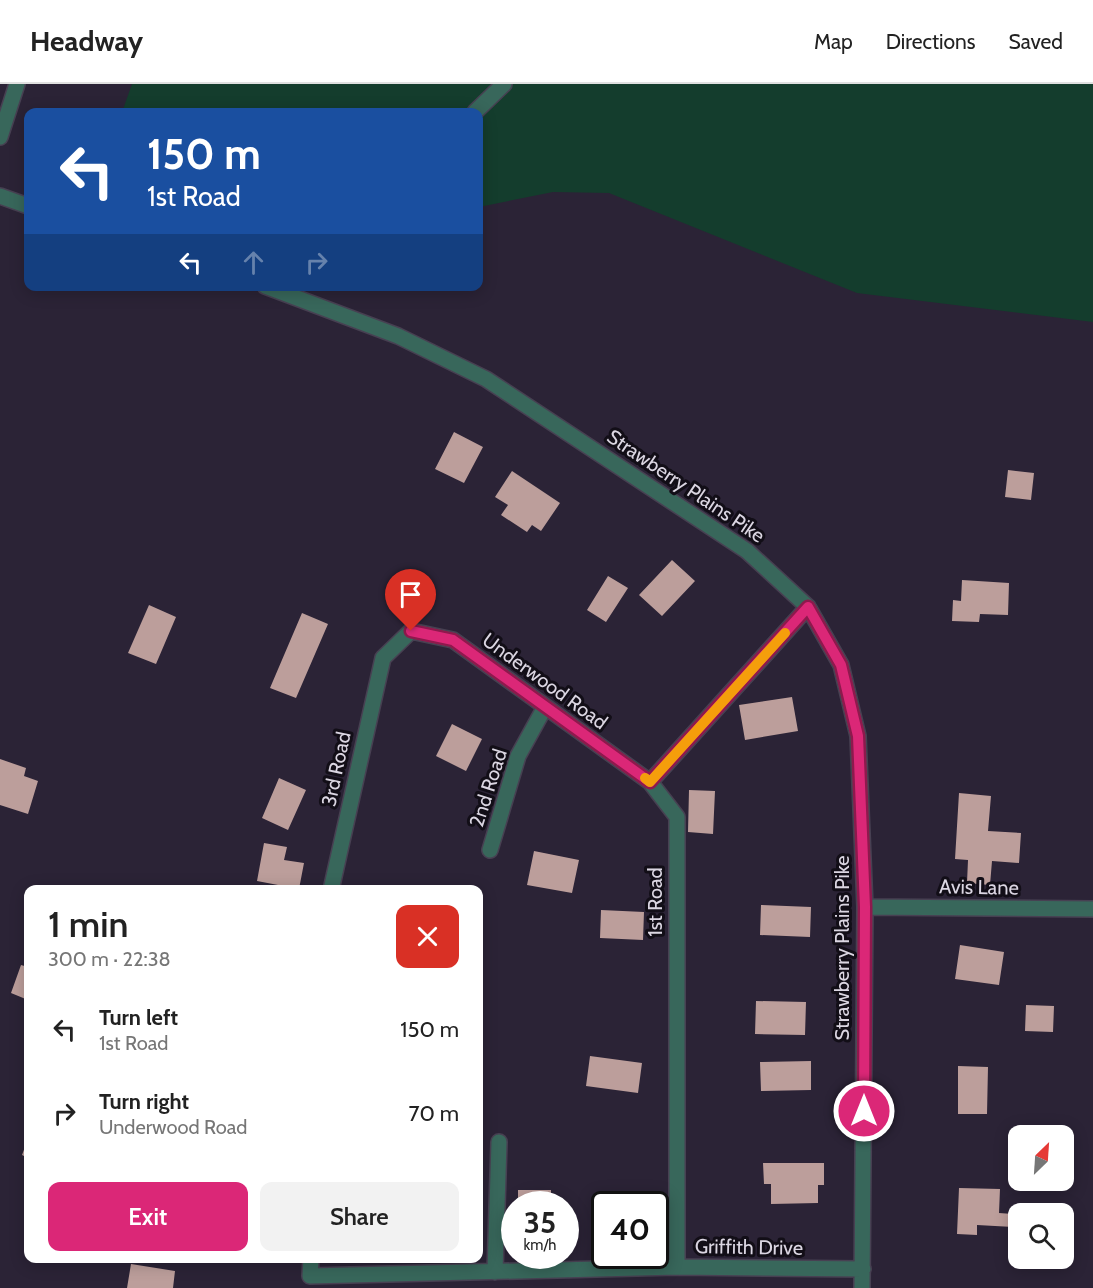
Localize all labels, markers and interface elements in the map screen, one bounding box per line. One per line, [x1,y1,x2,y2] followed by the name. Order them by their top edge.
[30,24,143,58] text: Headway
[814,29,853,54] text: Map
[886,29,975,54] text: Directions
[1008,29,1063,54] text: Saved
[147,128,261,180] text: 150 m
[48,132,126,210] icon: left
[147,180,241,213] text: 1st Road
[174,246,207,279] icon: left
[237,246,270,279] icon: ahead
[300,246,333,279] icon: right
[603,424,769,548] street label: Strawberry Plains Pike
[385,569,436,631] pin
[394,578,427,611] icon: arrive
[478,628,612,734] street label: Underwood Road
[316,729,356,809] street label: 3rd Road
[464,746,512,830] street label: 2nd Road
[830,856,854,1040] street label: Strawberry Plains Pike
[643,867,667,937] street label: 1st Road
[939,874,1019,900] street label: Avis Lane
[48,902,128,946] text: 1 min
[396,905,459,968] button: close
[48,947,171,971] text: 300 m · 22:38
[99,1004,178,1031] text: Turn left
[48,1013,81,1046] icon: left
[400,1016,459,1043] text: 150 m
[99,1031,168,1055] text: 1st Road
[832,1079,896,1143] position arrow
[99,1088,189,1115] text: Turn right
[48,1097,81,1130] icon: right
[409,1100,459,1127] text: 70 m
[99,1115,247,1139] text: Underwood Road
[1008,1125,1074,1191] north arrow
[1008,1125,1074,1269] map controls
[48,1182,248,1251] button: Exit
[260,1182,459,1251] button: Share
[591,1191,669,1269] speed limit sign: 40
[1008,1203,1074,1269] button: search
[524,1204,556,1241] text: 35
[695,1234,803,1260] street label: Griffith Drive
[524,1236,556,1254] text: km/h

